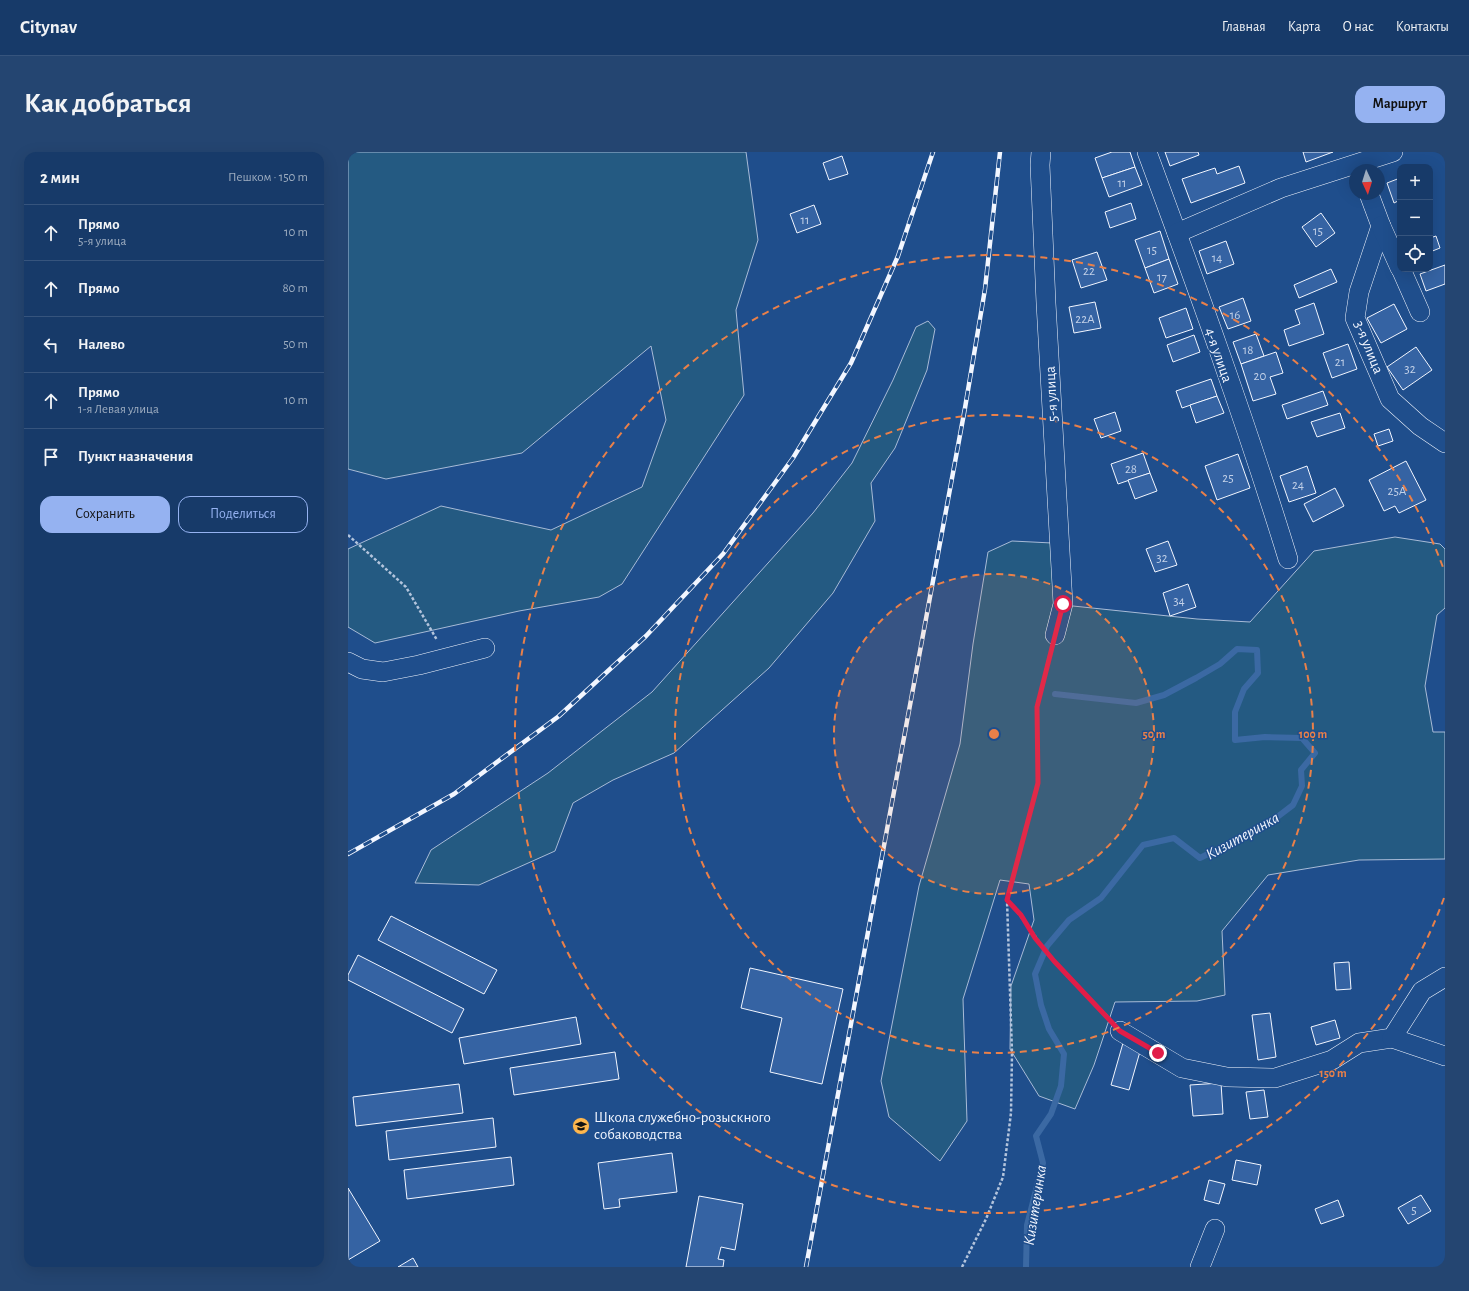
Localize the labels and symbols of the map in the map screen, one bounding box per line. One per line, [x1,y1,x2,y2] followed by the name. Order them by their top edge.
[1349,164,1385,200] north arrow
[1118,177,1126,190] house number: 11
[801,214,809,227] house number: 11
[1313,225,1323,238] house number: 15
[1147,244,1157,257] house number: 15
[1212,252,1222,265] house number: 14
[1083,265,1095,278] house number: 22
[1157,271,1168,284] house number: 17
[1230,309,1240,322] house number: 16
[1075,313,1095,326] house number: 22А
[1351,318,1386,376] street label: 3-я улица
[1202,326,1235,385] street label: 4-я улица
[1243,344,1253,357] house number: 18
[1335,356,1345,369] house number: 21
[1404,363,1416,376] house number: 32
[1043,366,1060,422] street label: 5-я улица
[1254,370,1267,383] house number: 20
[1125,463,1137,476] house number: 28
[1222,472,1234,485] house number: 25
[1292,479,1304,492] house number: 24
[1388,485,1407,498] house number: 25А
[1156,552,1168,565] house number: 32
[1054,595,1072,613] route start
[1173,595,1185,608] house number: 34
[987,727,1001,741] centre of rings
[1143,728,1166,740] text: 50 m
[1299,728,1327,740] text: 100 m
[1203,809,1282,863] water label: Кизитеринка
[1149,1044,1167,1062] route end
[1319,1067,1347,1079] text: 150 m
[594,1110,771,1142] place label: Школа служебно-розыскного собаководства
[571,1116,591,1136] school or university icon: Школа служебно-розыскного собаководства
[1021,1164,1050,1247] water label: Кизитеринка
[1411,1204,1417,1217] house number: 5

